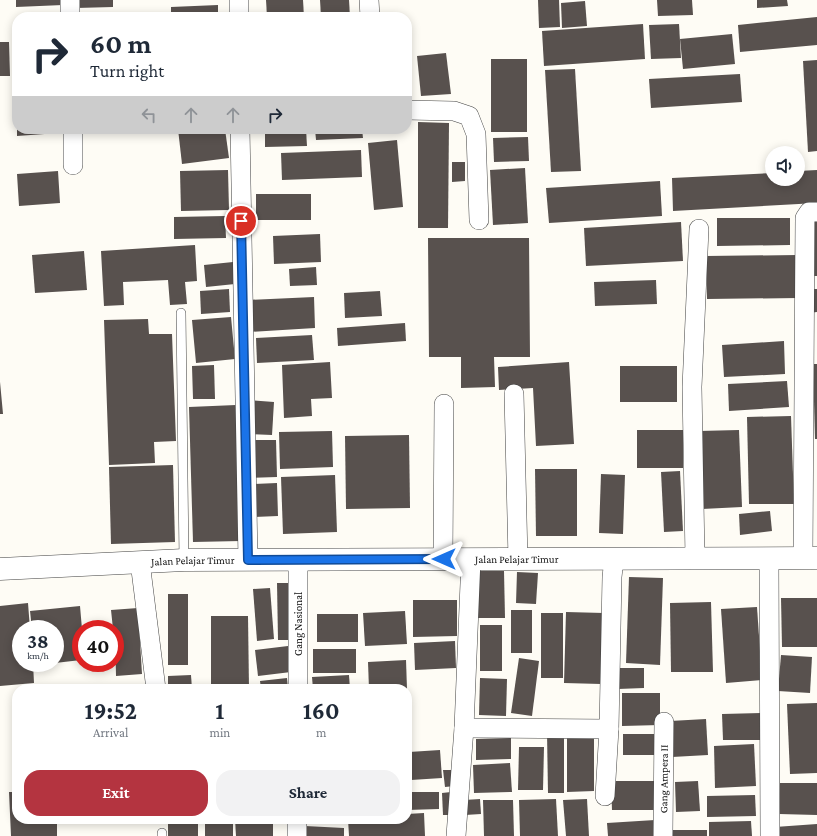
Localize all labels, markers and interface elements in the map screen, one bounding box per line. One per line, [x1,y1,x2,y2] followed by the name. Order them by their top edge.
[24,28,76,80] icon: right
[90,28,151,59] text: 60 m
[90,61,164,81] text: Turn right
[138,104,160,126] icon: left
[180,104,202,126] icon: ahead
[222,104,244,126] icon: ahead
[264,104,286,126] icon: right
[765,146,805,186] map controls
[765,146,805,186] button: sound
[224,204,258,238] pin
[230,210,252,232] icon: arrive
[423,538,465,580] position arrow
[474,553,559,566] street label: Jalan Pelajar Timur
[150,554,235,569] street label: Jalan Pelajar Timur
[292,592,305,656] street label: Gang Nasional
[72,620,124,672] speed limit sign: 40
[27,630,49,652] text: 38
[27,650,49,661] text: km/h
[85,697,137,724] text: 19:52
[215,697,224,724] text: 1
[303,697,339,724] text: 160
[93,725,128,740] text: Arrival
[209,725,230,740] text: min
[316,725,326,740] text: m
[657,745,671,813] street label: Gang Ampera II
[24,770,208,816] button: Exit
[216,770,400,816] button: Share

